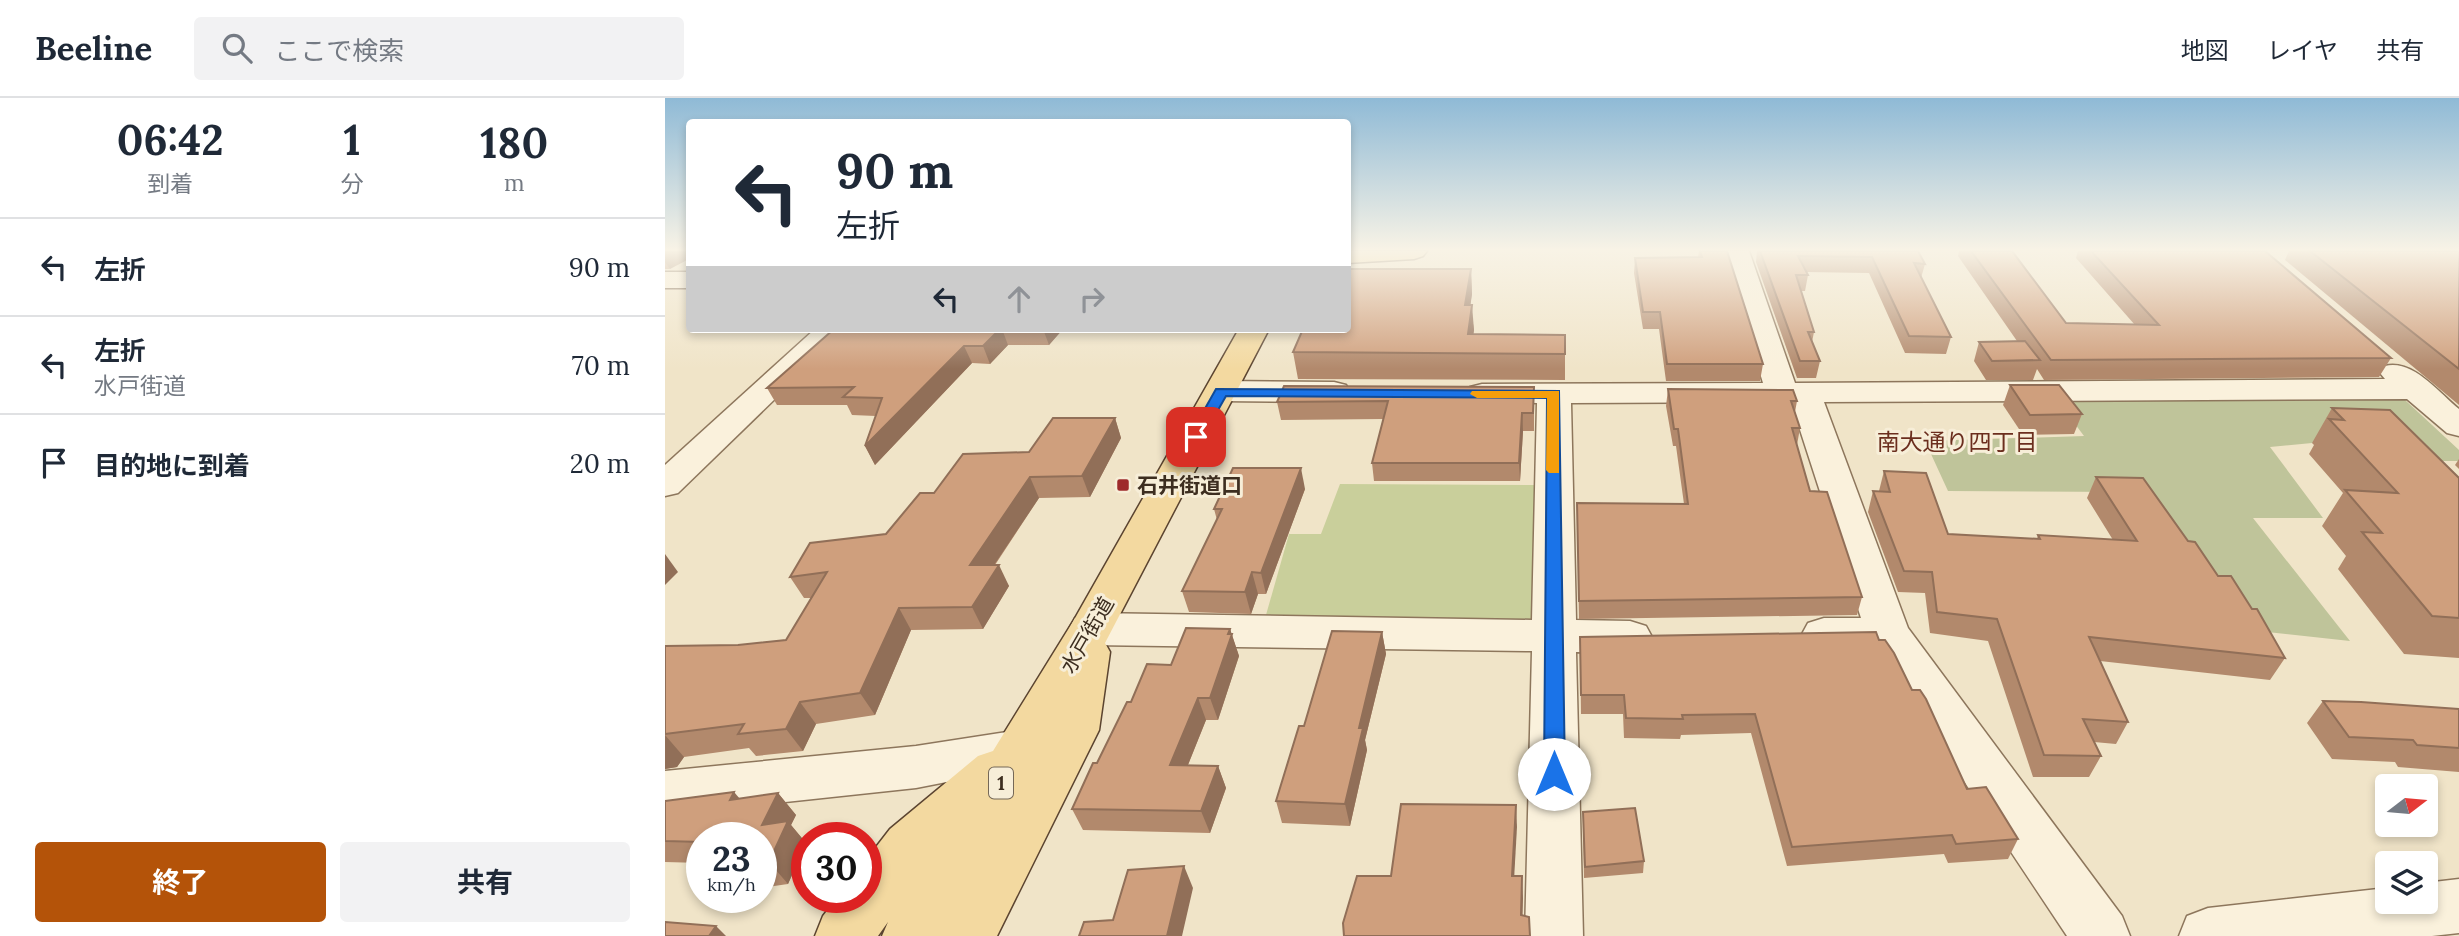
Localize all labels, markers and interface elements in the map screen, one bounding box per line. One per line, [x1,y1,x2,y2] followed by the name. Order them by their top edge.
[194,17,684,80] search box
[35,27,152,69] text: Beeline
[218,29,256,67] icon: search
[274,34,404,67] text: ここで検索
[2181,35,2229,66] text: 地図
[2267,35,2338,66] text: レイヤ
[2376,35,2424,66] text: 共有
[117,113,224,167] text: 06:42
[343,113,360,167] text: 1
[480,116,548,170] text: 180
[836,139,953,201] text: 90 m
[721,147,812,238] icon: left
[504,168,524,197] text: m
[147,169,193,198] text: 到着
[340,169,363,198] text: 分
[836,205,900,246] text: 左折
[35,248,73,286] icon: left
[569,251,630,284] text: 90 m
[94,253,146,286] text: 左折
[927,280,965,318] icon: left
[1000,280,1038,318] icon: ahead
[1073,280,1111,318] icon: right
[94,334,146,367] text: 左折
[35,346,73,384] icon: left
[572,349,630,382] text: 70 m
[94,371,186,400] text: 水戸街道
[1166,407,1226,467] pin
[1177,418,1215,456] icon: arrive
[1877,427,2038,456] district label: 南大通り四丁目
[35,444,73,482] icon: arrive
[570,447,630,480] text: 20 m
[94,449,250,482] text: 目的地に到着
[1137,472,1242,499] place label: 石井街道口
[1115,477,1131,493] marker: 石井街道口
[1054,592,1120,678] street label: 水戸街道
[1517,737,1591,811] position arrow
[989,768,1013,798] road number: 1
[2375,774,2438,836] north arrow
[2375,774,2438,914] map controls
[791,822,882,913] speed limit sign: 30
[712,836,751,881] text: 23
[35,842,326,922] button: 終了
[340,842,630,922] button: 共有
[2375,851,2438,914] button: layers
[707,873,756,896] text: km/h

